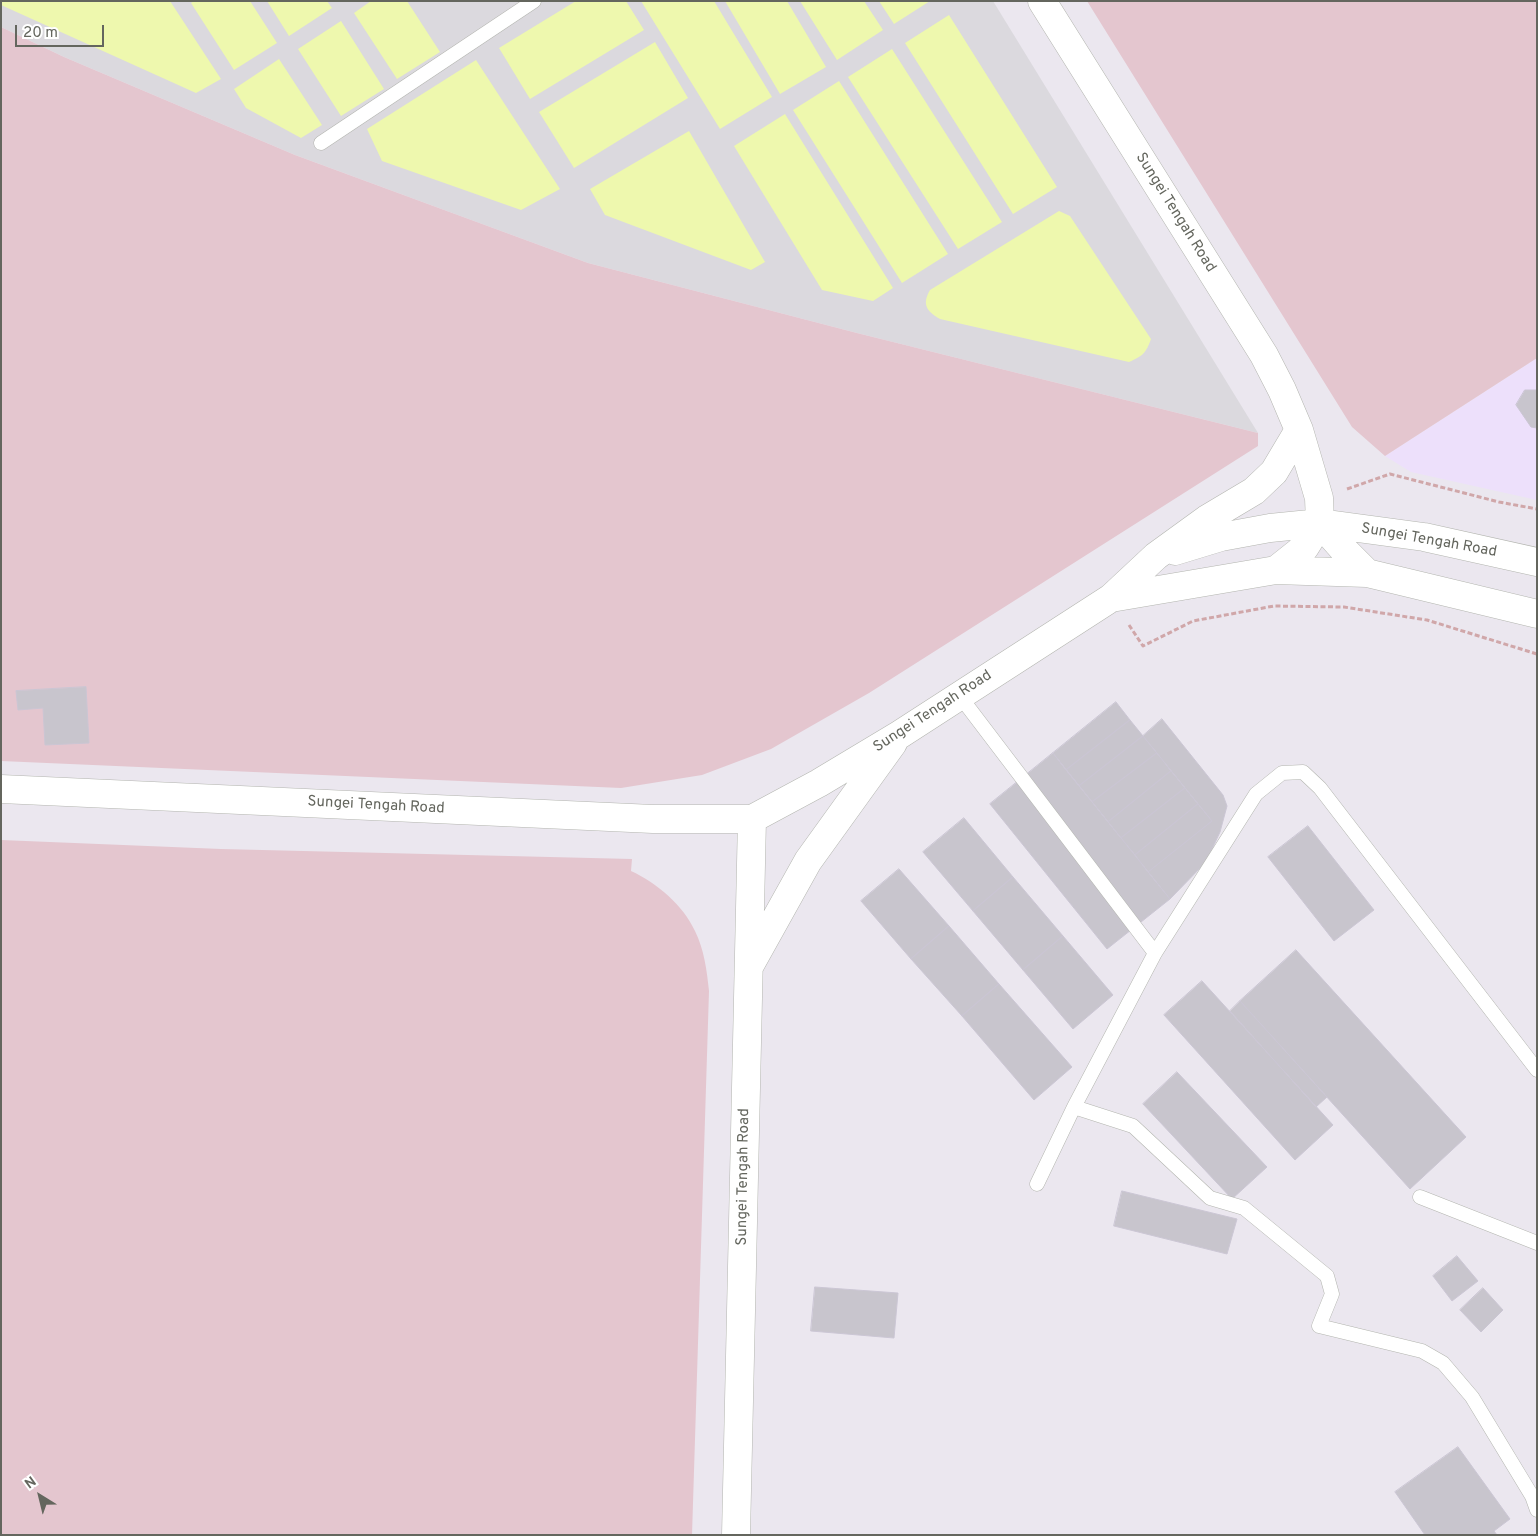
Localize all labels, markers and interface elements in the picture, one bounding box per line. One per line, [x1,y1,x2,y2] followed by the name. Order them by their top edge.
[18,15,106,47] scale bar
[23,24,58,43] text: 20 m
[1131,150,1219,276] street label: Sungei Tengah Road
[1360,520,1498,562] street label: Sungei Tengah Road
[870,667,996,757] street label: Sungei Tengah Road
[307,793,445,819] street label: Sungei Tengah Road
[734,1108,754,1246] street label: Sungei Tengah Road
[15,1471,65,1521] north arrow
[22,1474,40,1493] text: N

